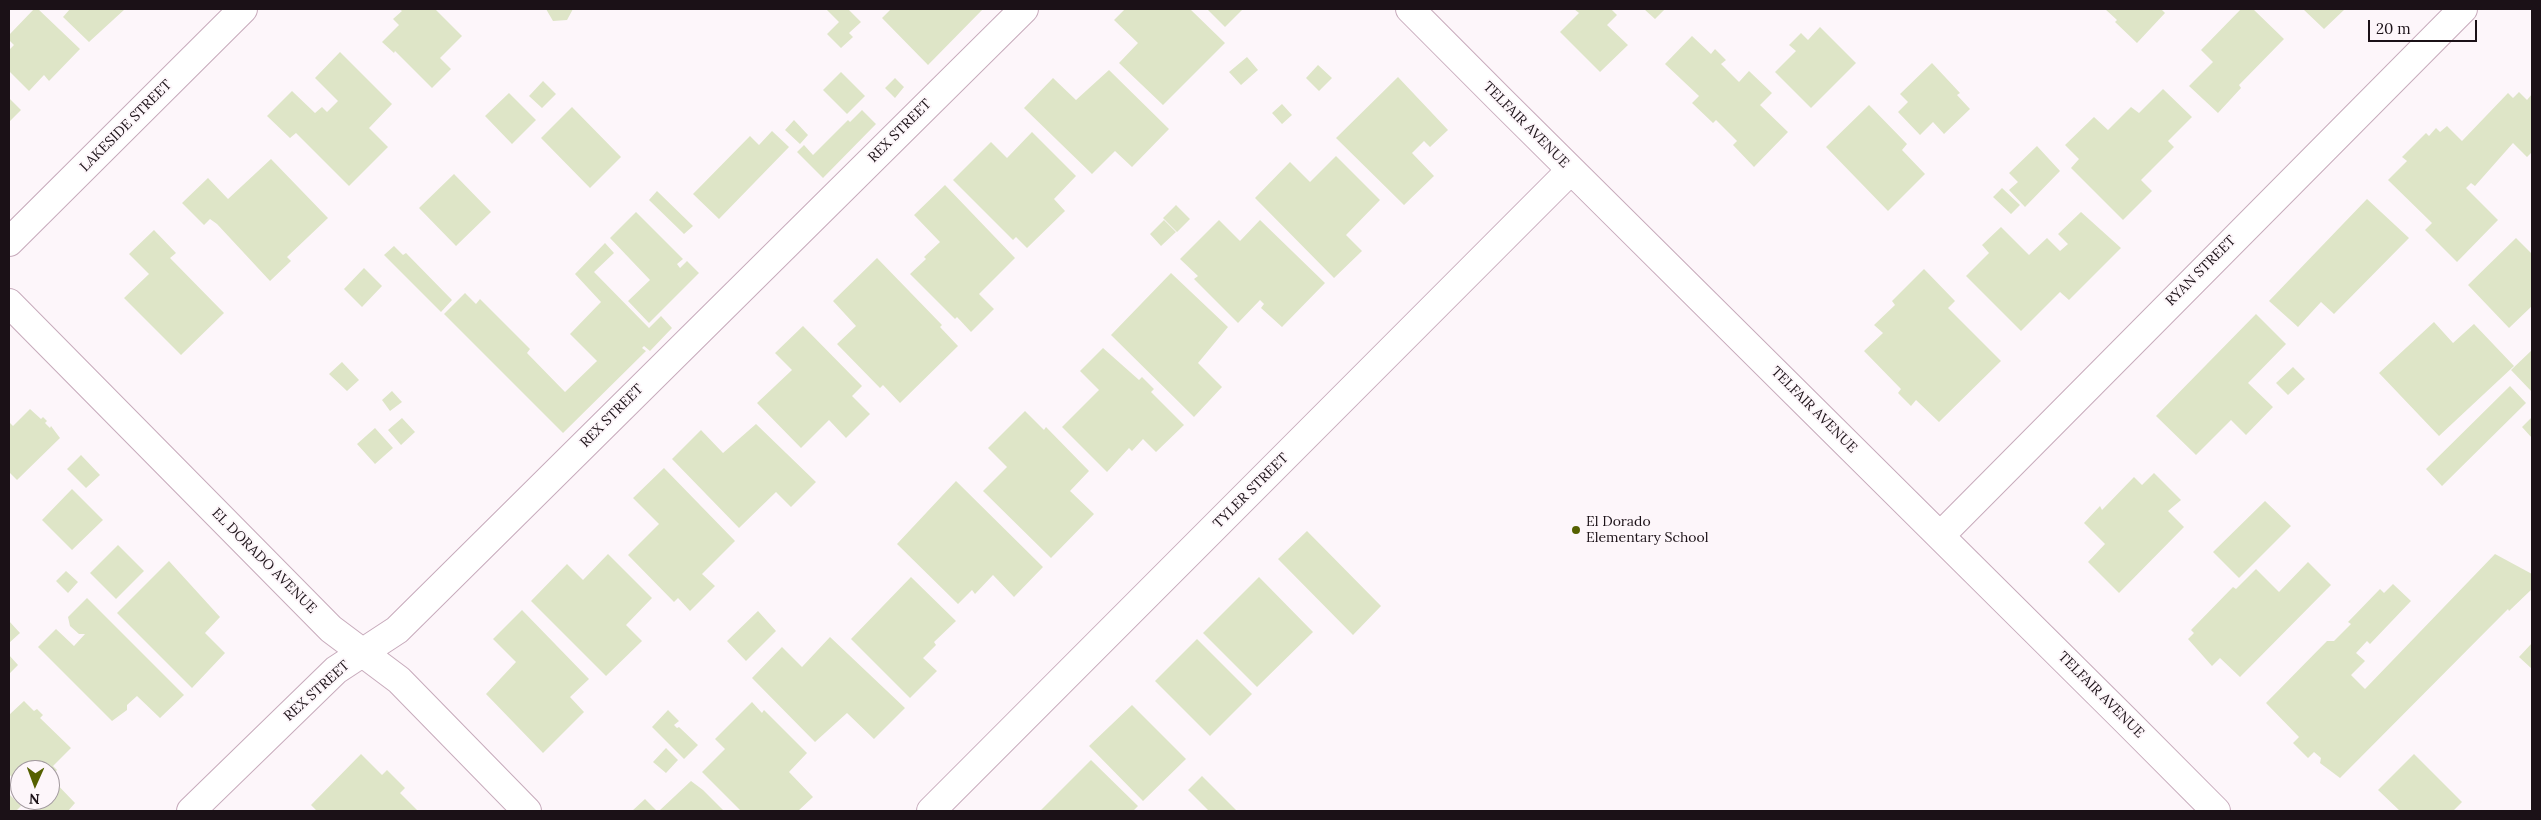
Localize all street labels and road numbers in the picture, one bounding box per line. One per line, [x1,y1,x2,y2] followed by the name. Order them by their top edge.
[77,77,175,175] street label: LAKESIDE STREET
[1479,78,1573,172] street label: TELFAIR AVENUE
[865,96,935,166] street label: REX STREET
[2162,232,2240,310] street label: RYAN STREET
[1767,363,1861,457] street label: TELFAIR AVENUE
[577,381,647,451] street label: REX STREET
[1210,450,1292,532] street label: TYLER STREET
[208,505,320,617] street label: EL DORADO AVENUE
[2054,648,2148,742] street label: TELFAIR AVENUE
[281,657,353,725] street label: REX STREET

